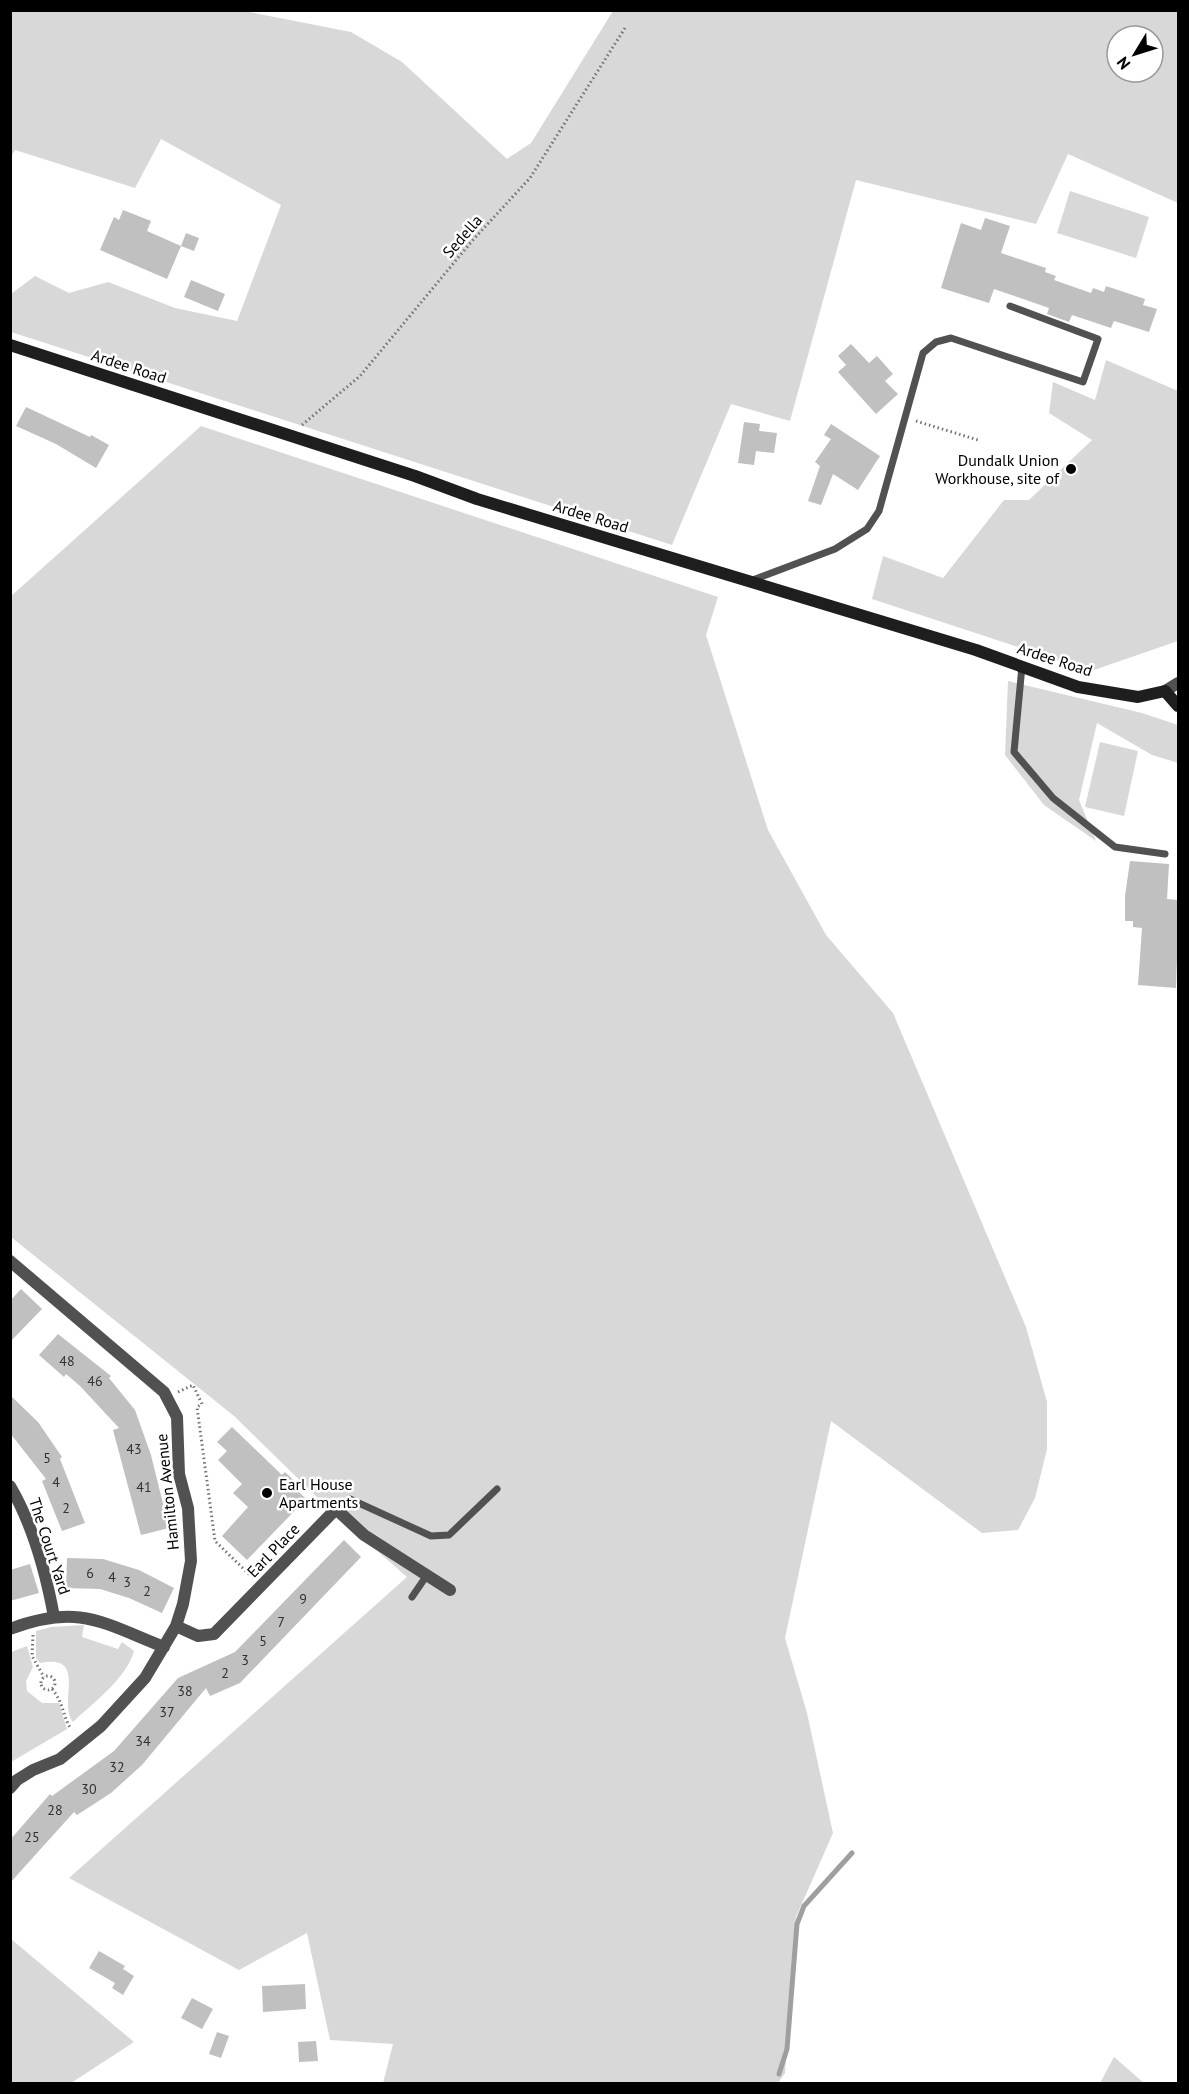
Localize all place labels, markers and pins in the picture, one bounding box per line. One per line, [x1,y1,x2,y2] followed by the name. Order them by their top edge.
[935,450,1060,488] place label: Dundalk Union Workhouse, site of
[1064,462,1078,476] marker: Dundalk Union Workhouse, site of
[279,1474,359,1512] place label: Earl House Apartments
[260,1486,274,1500] marker: Earl House Apartments

